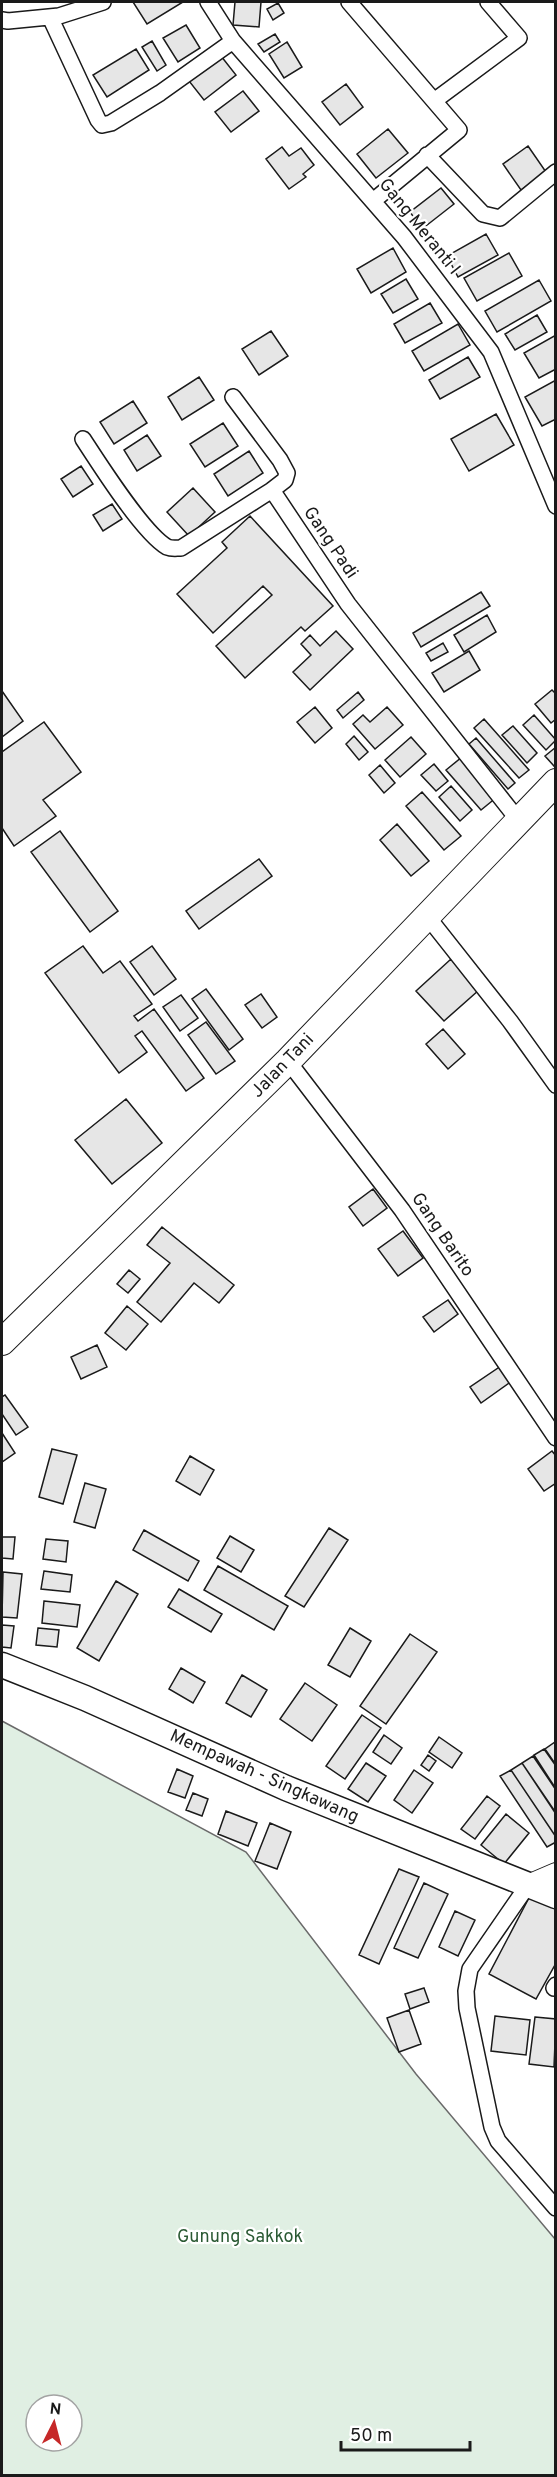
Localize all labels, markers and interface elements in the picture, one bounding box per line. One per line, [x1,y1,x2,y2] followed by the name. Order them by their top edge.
[373,174,465,280] street label: Gang Meranti I
[297,502,363,584] street label: Gang Padi
[247,1029,319,1103] street label: Jalan Tani
[405,1188,479,1282] street label: Gang Barito
[166,1725,362,1829] street label: Mempawah - Singkawang
[177,2226,303,2249] park label: Gunung Sakkok
[24,2393,84,2453] north arrow
[49,2400,62,2421] text: N
[341,2414,470,2452] scale bar
[350,2425,392,2448] text: 50 m

